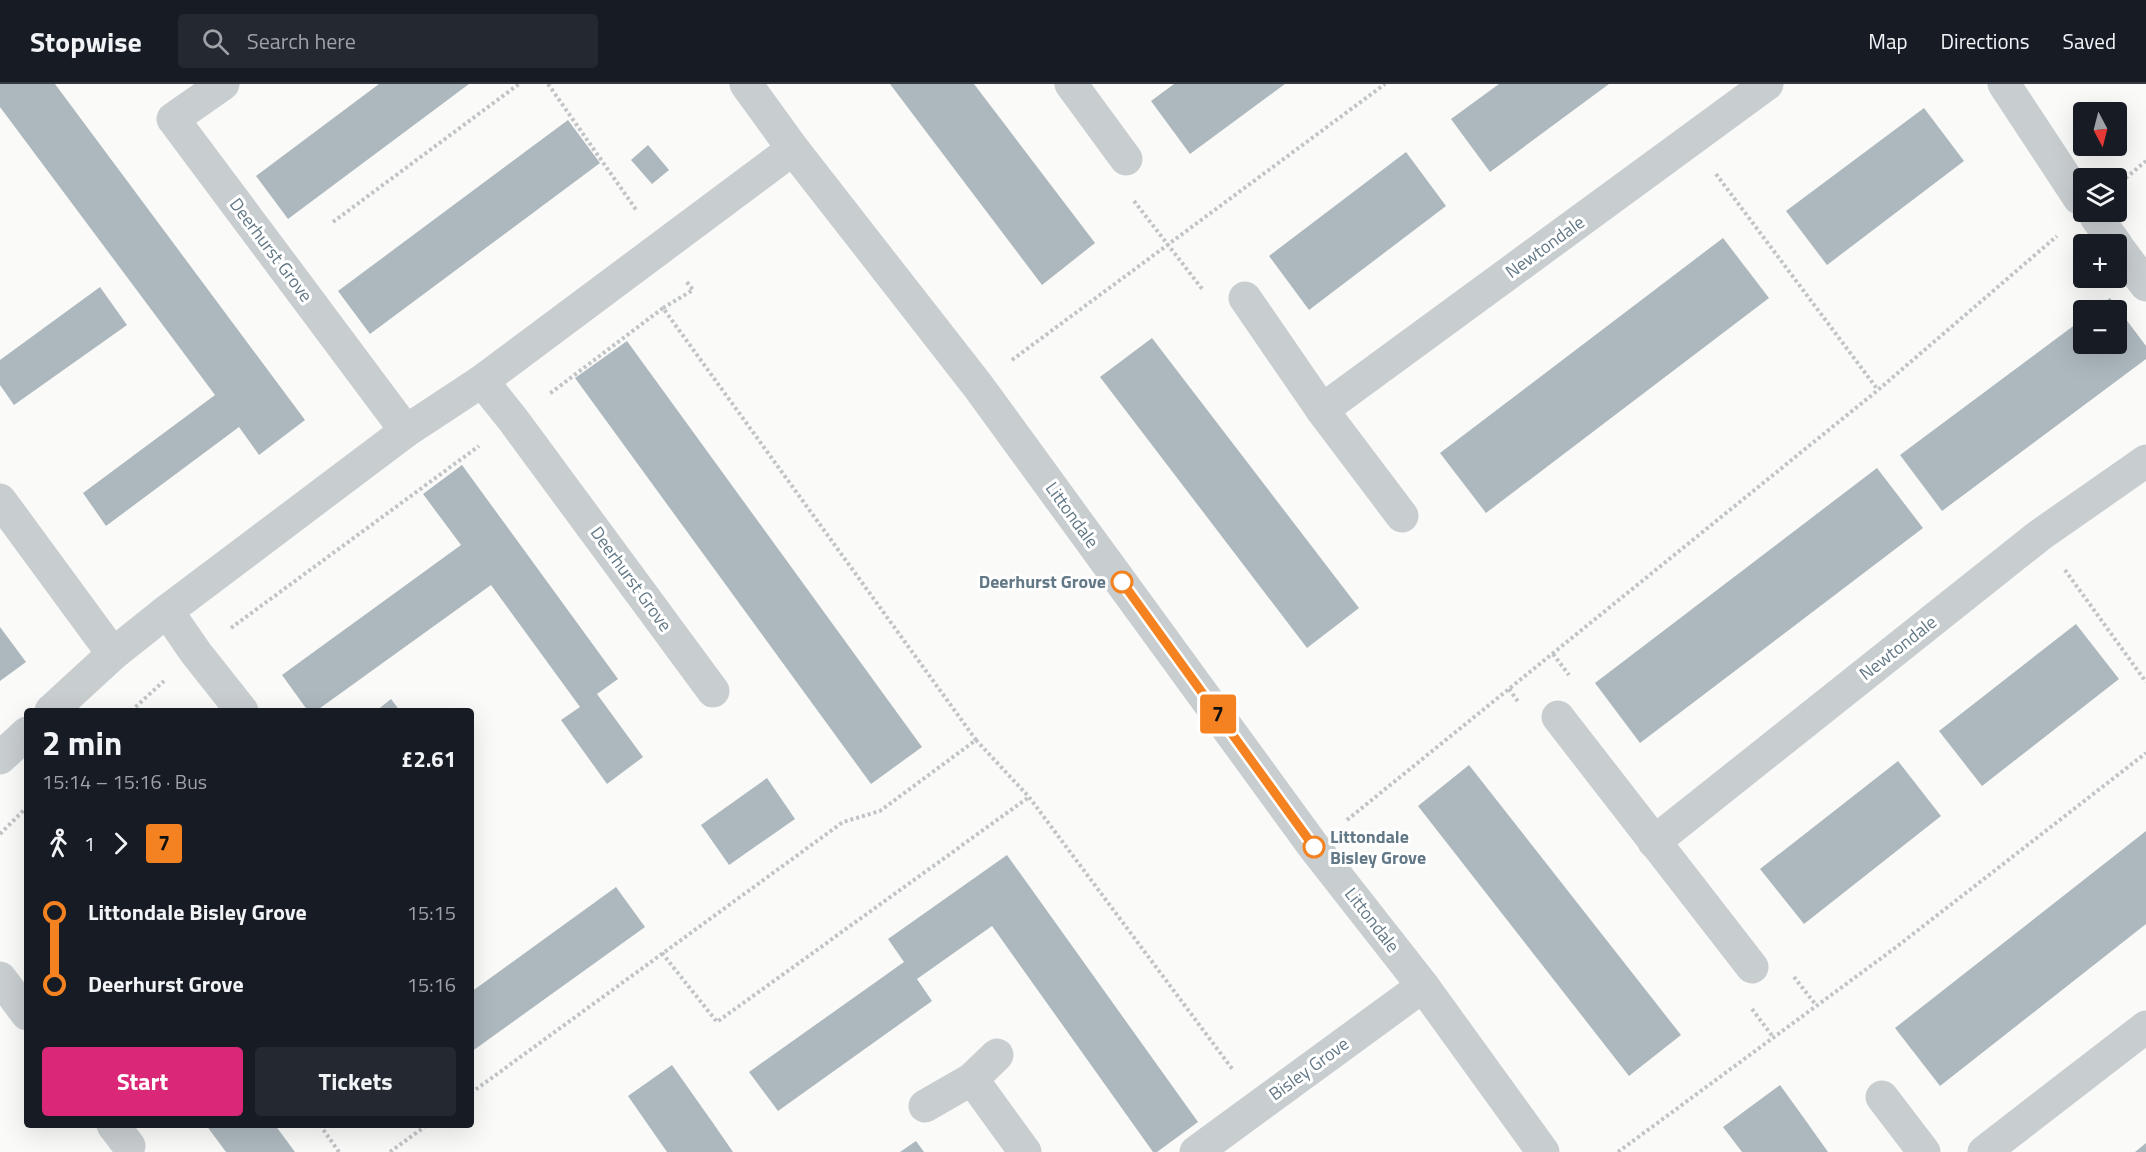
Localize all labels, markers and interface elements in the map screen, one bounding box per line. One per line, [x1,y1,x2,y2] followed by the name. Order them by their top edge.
[178,14,598,68] search box
[30,20,142,63] text: Stopwise
[247,24,356,58] text: Search here
[199,25,232,58] icon: search
[1868,25,1908,57] text: Map
[1941,25,2030,57] text: Directions
[2063,25,2116,57] text: Saved
[2073,102,2127,156] north arrow
[2073,102,2127,354] map controls
[2073,168,2127,222] button: layers
[223,192,320,307] street label: Deerhurst Grove
[1500,209,1590,285] street label: Newtondale
[2073,234,2127,288] button: +
[2073,300,2127,354] button: −
[1039,476,1106,553] street label: Littondale
[584,521,679,637] street label: Deerhurst Grove
[979,568,1106,595] place label: Deerhurst Grove
[1111,571,1133,593] marker: Deerhurst Grove
[1853,609,1942,687] street label: Newtondale
[1198,694,1238,734] line badge: 7
[1212,698,1224,730] text: 7
[42,718,122,768] text: 2 min
[401,742,456,776] text: £2.61
[42,766,207,797] text: 15:14 – 15:16 · Bus
[1330,823,1426,871] place label: Littondale Bisley Grove
[42,827,75,860] icon: walk
[104,827,137,860] icon: forward
[158,827,170,859] text: 7
[84,828,95,859] text: 1
[1303,836,1325,858] marker: Littondale Bisley Grove
[1338,881,1406,958] street label: Littondale
[88,895,307,929] text: Littondale Bisley Grove
[407,897,456,928] text: 15:15
[88,967,244,1001] text: Deerhurst Grove
[407,969,456,1000] text: 15:16
[1263,1030,1354,1107] street label: Bisley Grove
[42,1047,243,1116] button: Start
[255,1047,456,1116] button: Tickets

